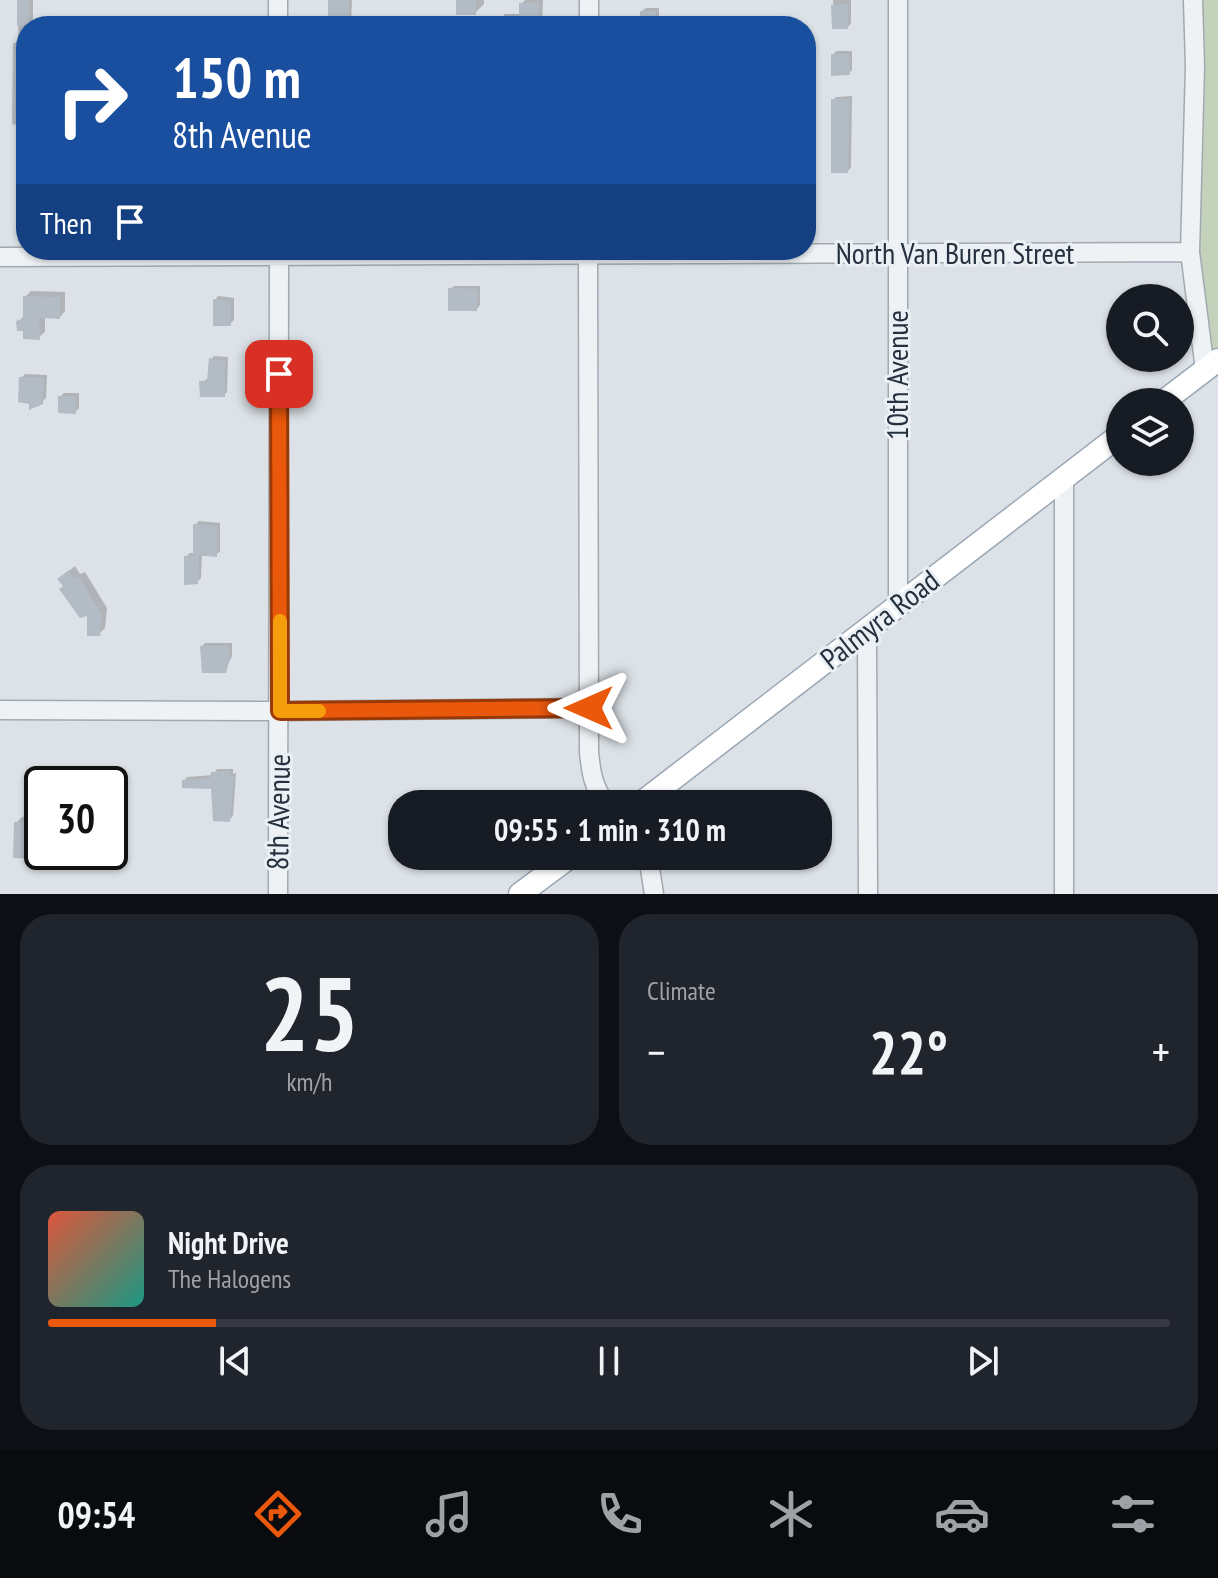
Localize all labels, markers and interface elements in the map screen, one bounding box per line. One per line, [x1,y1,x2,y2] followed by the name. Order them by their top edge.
[172,41,301,113] text: 150 m
[40,48,144,152] icon: right
[172,111,312,158] text: 8th Avenue
[108,200,152,244] icon: arrive
[40,203,92,242] text: Then
[836,233,1075,272] street label: North Van Buren Street
[1106,284,1194,476] map controls
[1106,284,1194,372] button: search
[877,310,916,440] street label: 10th Avenue
[245,340,313,408] pin
[257,352,301,396] icon: arrive
[1106,388,1194,476] button: layers
[812,560,946,677] street label: Palmyra Road
[547,666,631,750] position arrow
[257,753,298,870] street label: 8th Avenue
[24,766,128,870] speed limit sign: 30
[494,810,726,849] text: 09:55 · 1 min · 310 m
[260,945,359,1080] text: 25
[647,974,716,1007] text: Climate
[869,1013,948,1091] text: 22°
[647,1023,665,1080] text: −
[1152,1023,1170,1080] text: +
[286,1065,333,1098] text: km/h
[168,1223,289,1262] text: Night Drive
[168,1262,291,1295] text: The Halogens
[213,1339,257,1383] icon: previous
[587,1339,631,1383] icon: pause
[961,1339,1005,1383] icon: next
[250,1486,306,1542] icon: directions
[421,1486,477,1542] icon: music
[592,1486,648,1542] icon: phone
[763,1486,819,1542] icon: climate
[934,1486,990,1542] icon: car
[1105,1486,1161,1542] icon: filters
[57,1491,135,1538] text: 09:54

